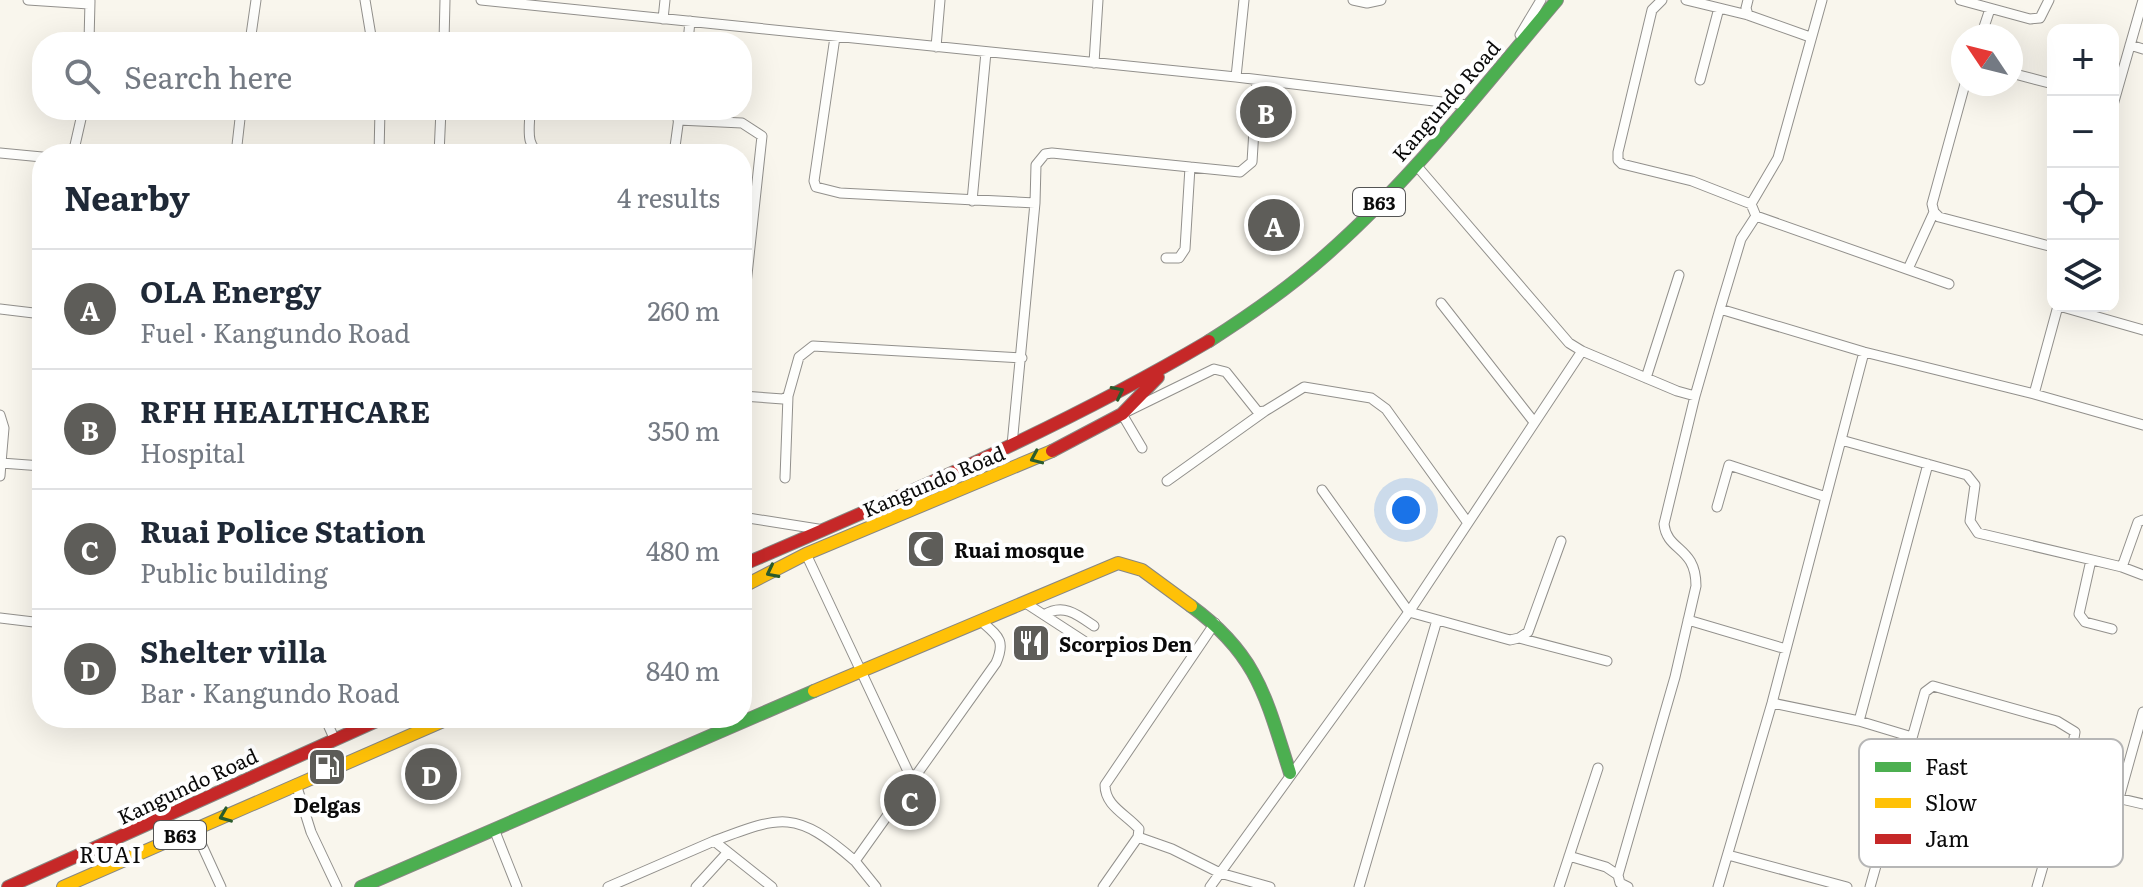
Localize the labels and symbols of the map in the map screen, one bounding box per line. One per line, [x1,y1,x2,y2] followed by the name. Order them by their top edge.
[1951,24,2023,96] north arrow
[1384,33,1506,167] street label: Kangundo Road
[1240,82,1292,142] pin: B
[1353,188,1405,216] road number: B63
[1248,195,1300,255] pin: A
[1110,387,1125,402] one-way arrow
[857,437,1009,523] street label: Kangundo Road
[1030,449,1044,465] one-way arrow
[1386,490,1426,530] your location
[905,528,947,570] mosque icon: Ruai mosque
[954,534,1084,564] place label: Ruai mosque
[765,562,780,578] one-way arrow
[1010,622,1052,664] restaurant icon: Scorpios Den
[1059,628,1193,658] place label: Scorpios Den
[112,739,262,831] street label: Kangundo Road
[1859,739,2123,867] legend
[405,744,457,804] pin: D
[306,746,348,788] fuel station icon: Delgas
[1925,749,1968,782] text: Fast
[884,770,936,830] pin: C
[1925,785,1977,818] text: Slow
[293,789,361,819] place label: Delgas
[219,806,233,823] one-way arrow
[154,821,206,849] road number: B63
[1925,821,1969,854] text: Jam
[79,837,143,870] district label: RUAI

